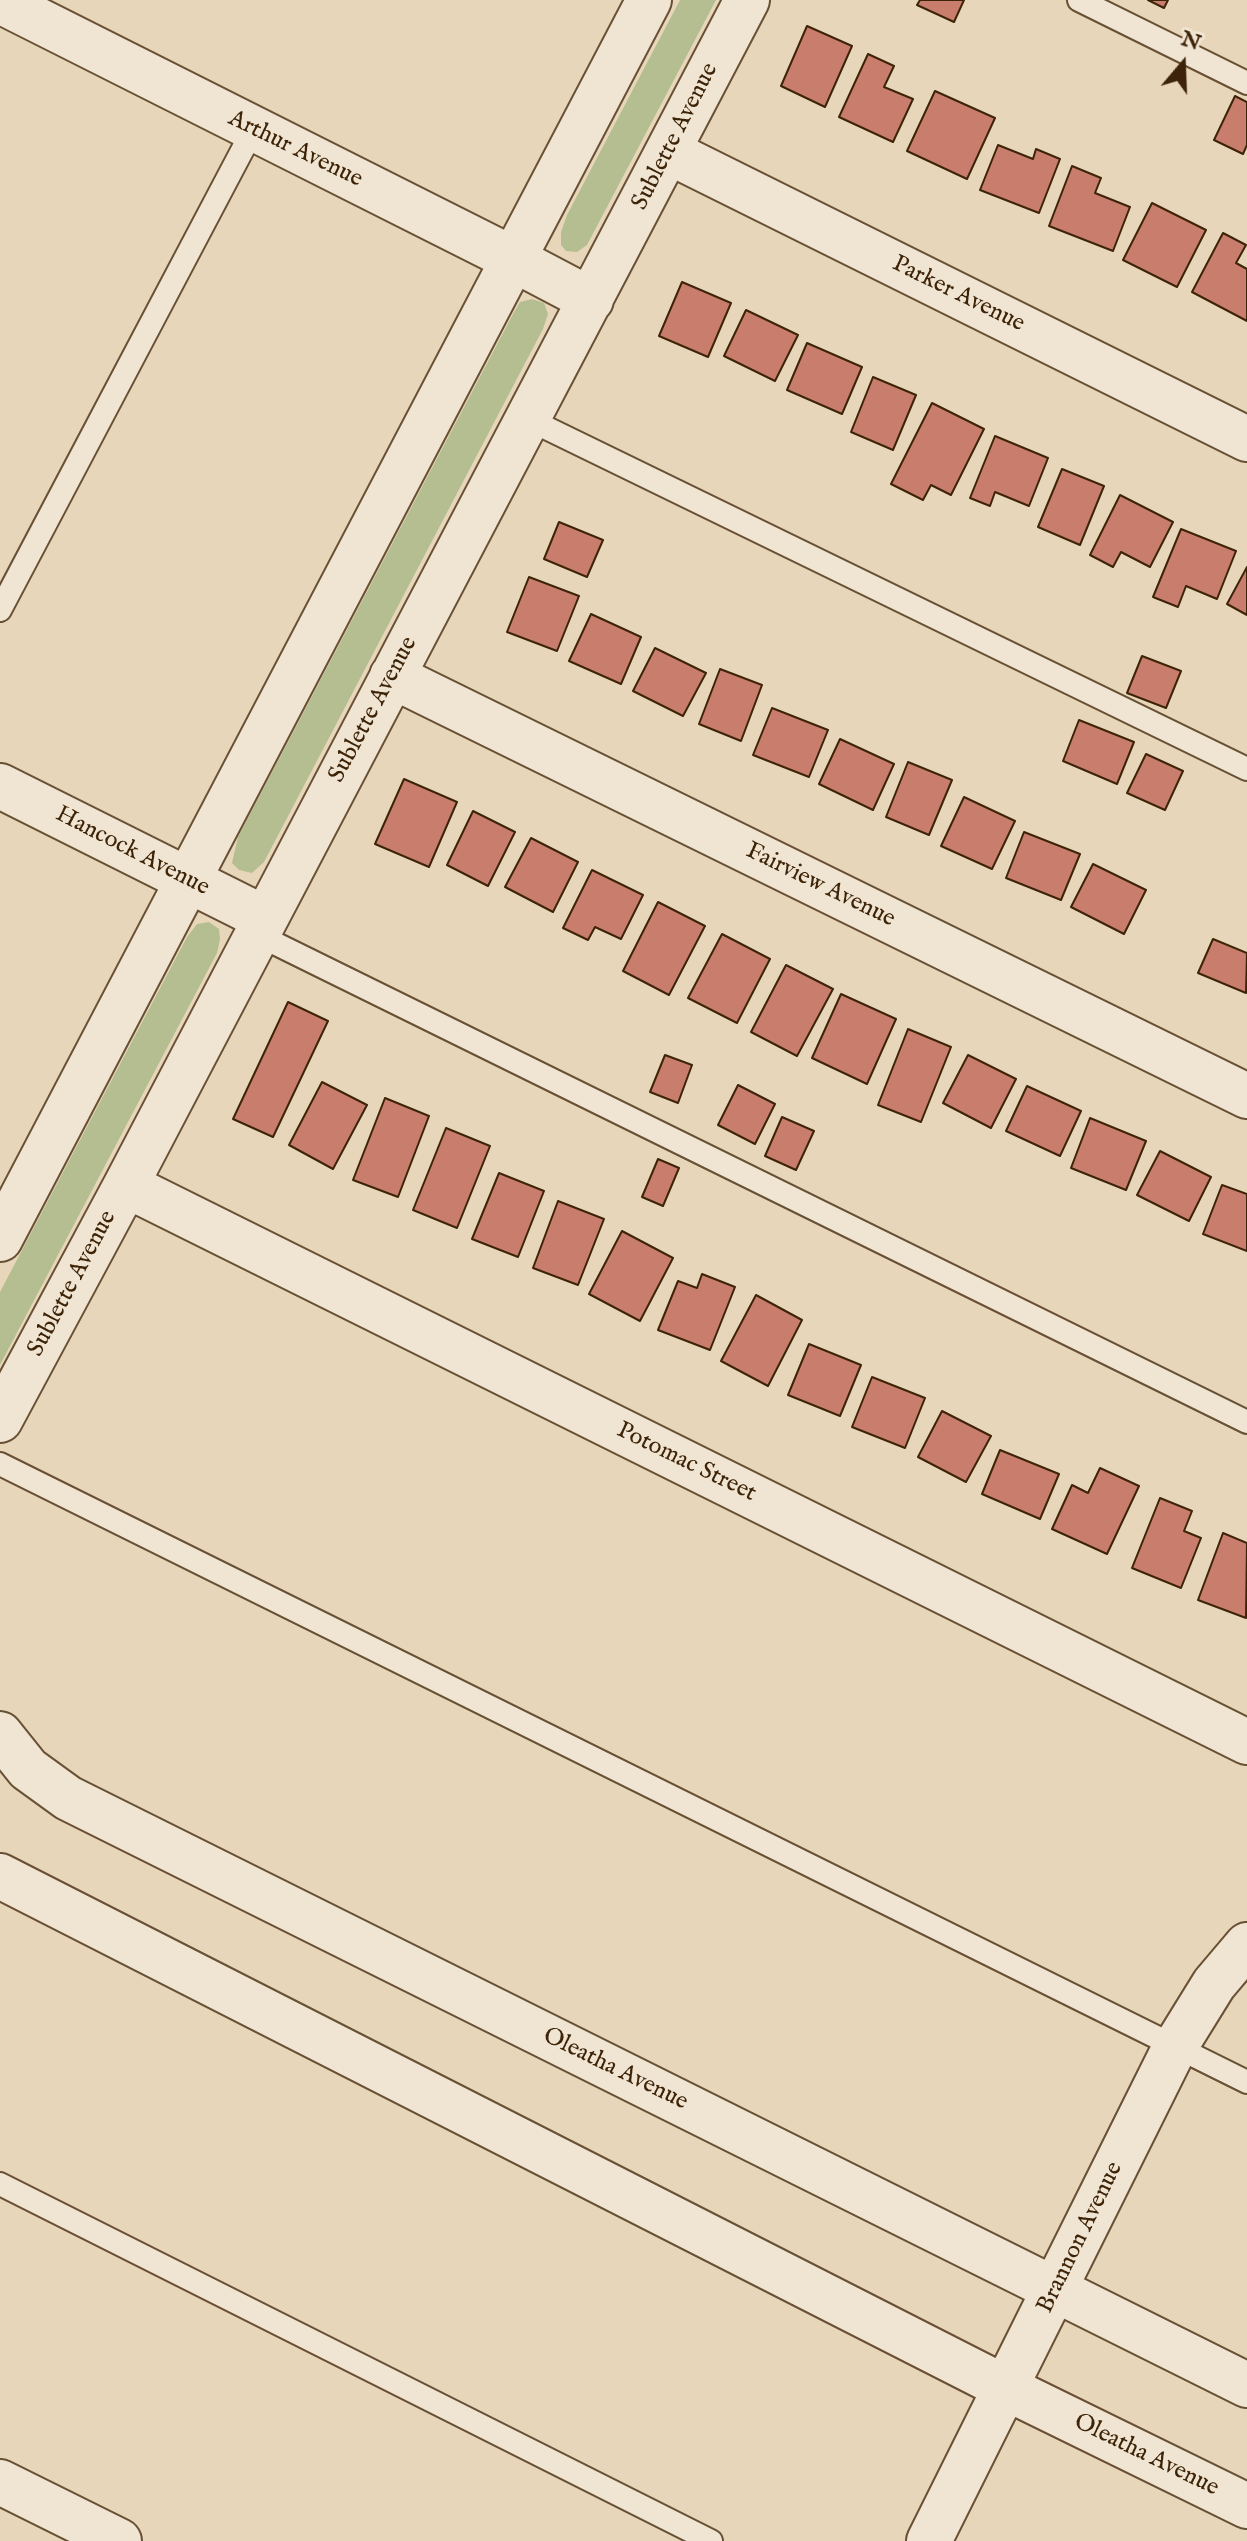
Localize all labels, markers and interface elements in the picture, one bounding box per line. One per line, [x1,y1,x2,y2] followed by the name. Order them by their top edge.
[1143,24,1223,104] north arrow
[1177,25,1204,58] text: N
[627,59,725,215] street label: Sublette Avenue
[223,105,367,195] street label: Arthur Avenue
[887,251,1029,339] street label: Parker Avenue
[323,632,425,788] street label: Sublette Avenue
[50,801,214,903] street label: Hancock Avenue
[741,837,899,935] street label: Fairview Avenue
[22,1206,124,1362] street label: Sublette Avenue
[612,1417,760,1509] street label: Potomac Street
[538,2022,692,2118] street label: Oleatha Avenue
[1032,2158,1130,2318] street label: Brannon Avenue
[1069,2408,1223,2504] street label: Oleatha Avenue

